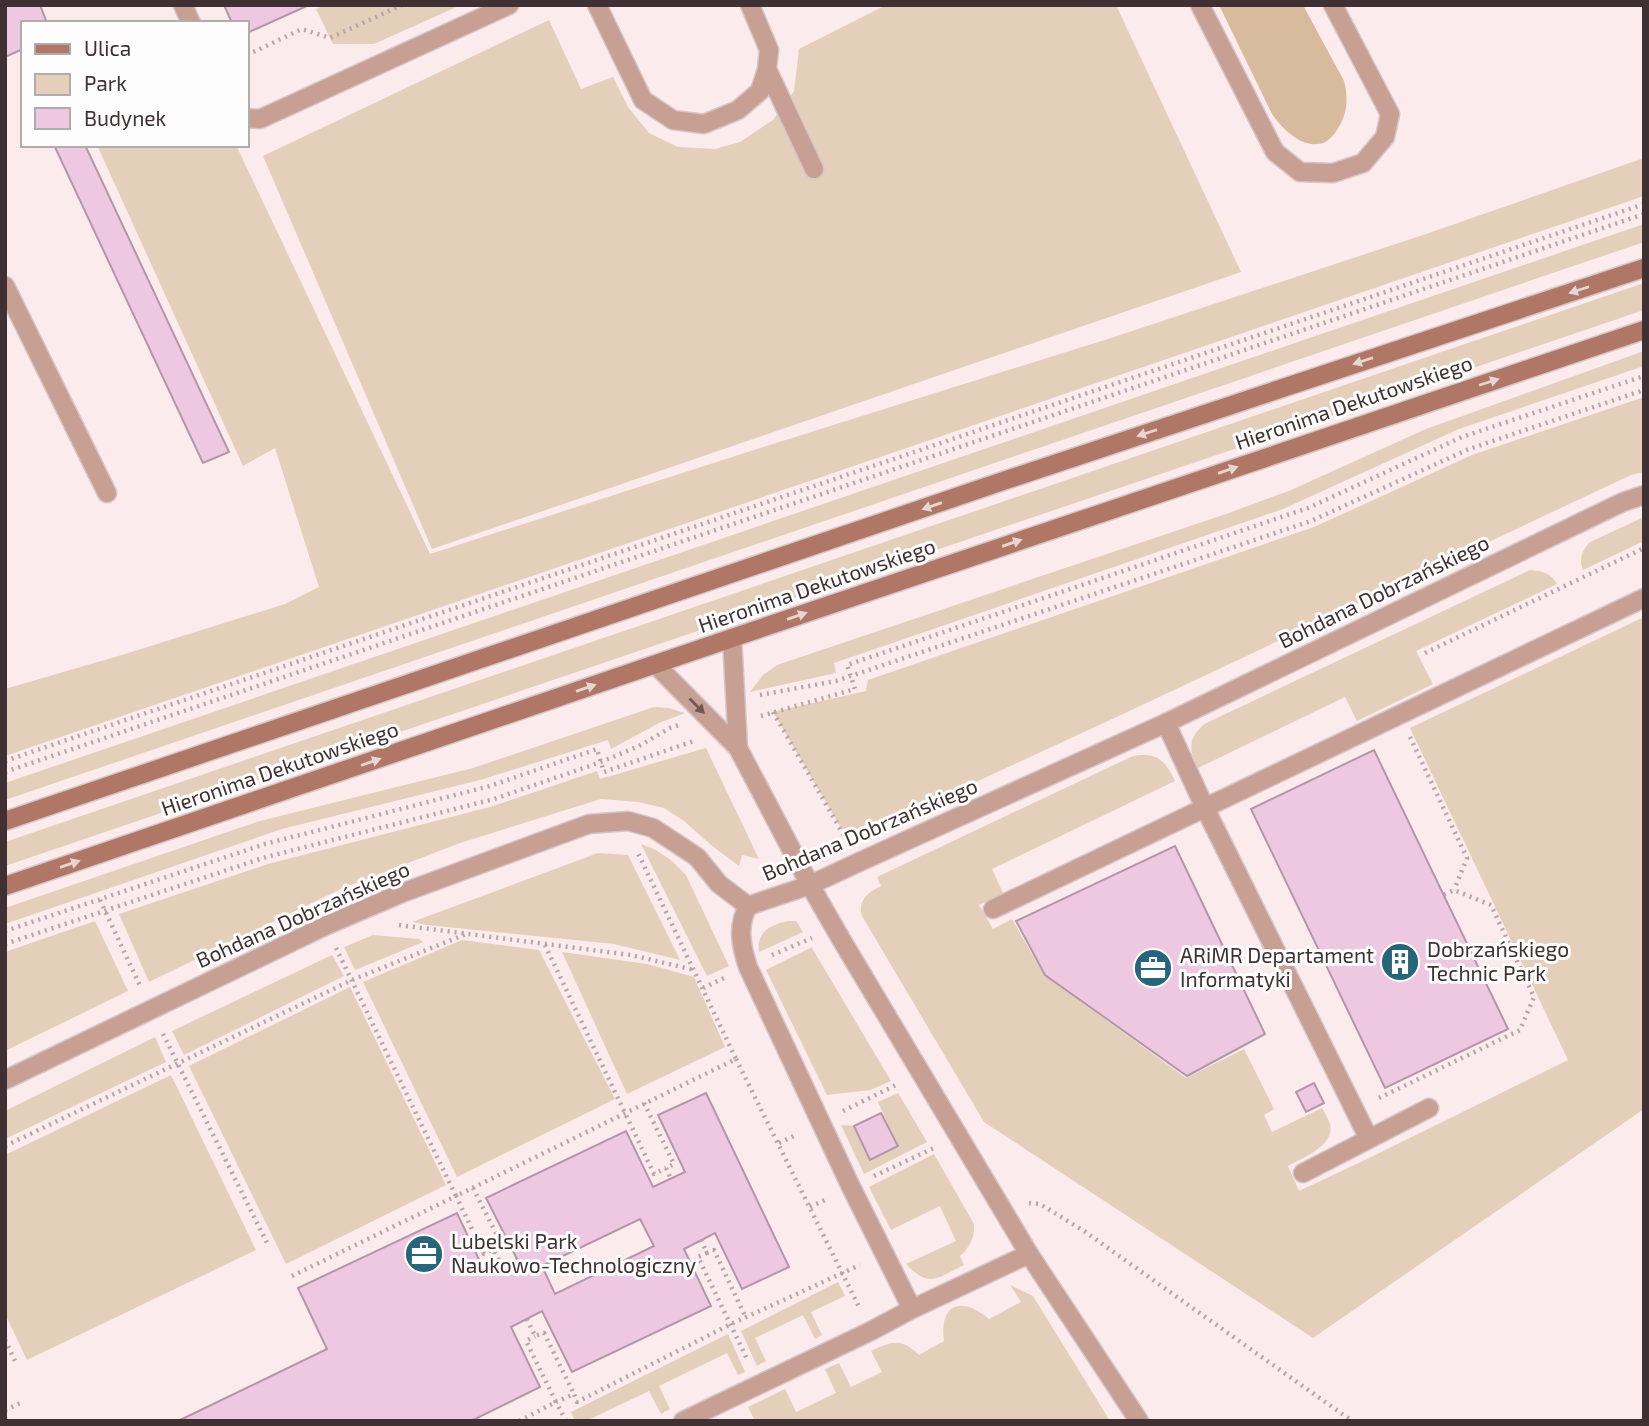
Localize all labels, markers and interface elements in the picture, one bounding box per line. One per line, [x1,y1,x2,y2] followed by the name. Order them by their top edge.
[21,21,248,147] legend
[84,35,131,60] text: Ulica
[84,70,127,95] text: Park
[84,105,167,130] text: Budynek
[1569,285,1590,296] one-way arrow
[1232,349,1475,454] street label: Hieronima Dekutowskiego
[1353,357,1374,367] one-way arrow
[1479,376,1500,387] one-way arrow
[1137,428,1158,439] one-way arrow
[1217,464,1238,475] one-way arrow
[921,501,942,511] one-way arrow
[1274,529,1493,653] street label: Bohdana Dobrzańskiego
[695,532,938,637] street label: Hieronima Dekutowskiego
[1002,537,1023,548] one-way arrow
[786,610,807,621] one-way arrow
[576,682,597,693] one-way arrow
[688,698,705,714] one-way arrow
[158,715,401,820] street label: Hieronima Dekutowskiego
[361,756,382,767] one-way arrow
[758,772,981,885] street label: Bohdana Dobrzańskiego
[192,855,413,972] street label: Bohdana Dobrzańskiego
[59,858,80,869] one-way arrow
[1427,936,1569,985] place label: Dobrzańskiego Technic Park
[1379,941,1421,983] building icon: Dobrzańskiego Technic Park
[1180,942,1374,991] place label: ARiMR Departament Informatyki
[1132,947,1174,989] office icon: ARiMR Departament Informatyki
[451,1228,696,1277] place label: Lubelski Park Naukowo-Technologiczny
[403,1233,445,1275] office icon: Lubelski Park Naukowo-Technologiczny

